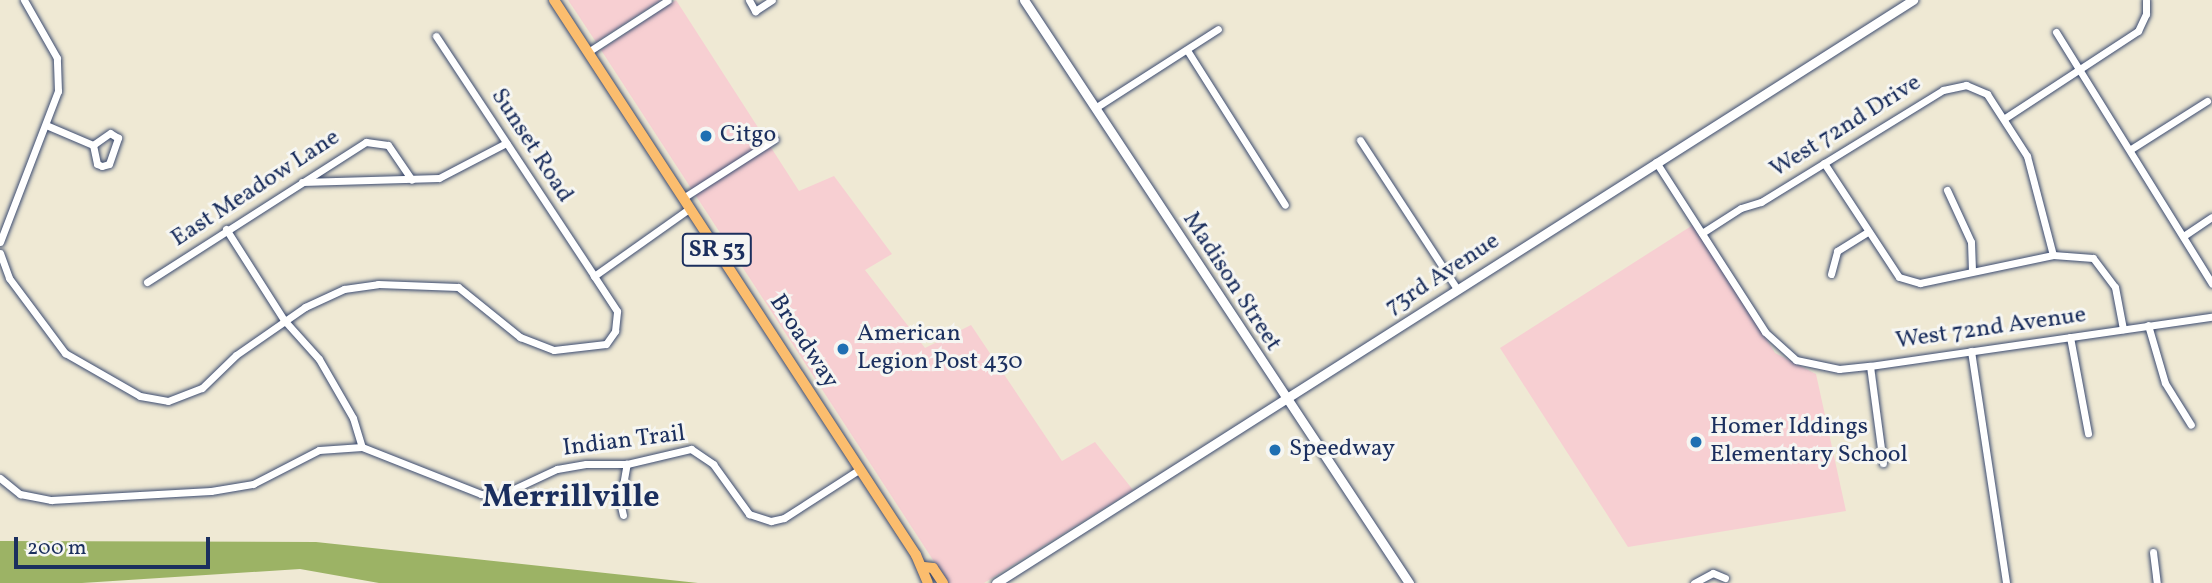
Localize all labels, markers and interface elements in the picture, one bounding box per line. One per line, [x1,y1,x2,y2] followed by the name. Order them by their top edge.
[1765,69,1927,185] street label: West 72nd Drive
[483,84,579,208] street label: Sunset Road
[720,122,776,150] place label: Citgo
[166,124,346,254] street label: East Meadow Lane
[698,128,714,144] marker: Citgo
[1175,207,1287,357] street label: Madison Street
[1381,227,1505,323] street label: 73rd Avenue
[680,230,754,270] road number: SR 53
[762,290,844,394] street label: Broadway
[1894,301,2088,357] street label: West 72nd Avenue
[857,321,1023,377] place label: American Legion Post 430
[835,341,851,357] marker: American Legion Post 430
[1710,414,1908,470] place label: Homer Iddings Elementary School
[561,420,687,464] street label: Indian Trail
[1688,434,1704,450] marker: Homer Iddings Elementary School
[1289,436,1395,464] place label: Speedway
[1267,442,1283,458] marker: Speedway
[482,479,660,517] district label: Merrillville
[18,524,214,568] scale bar
[27,534,87,563] text: 200 m

